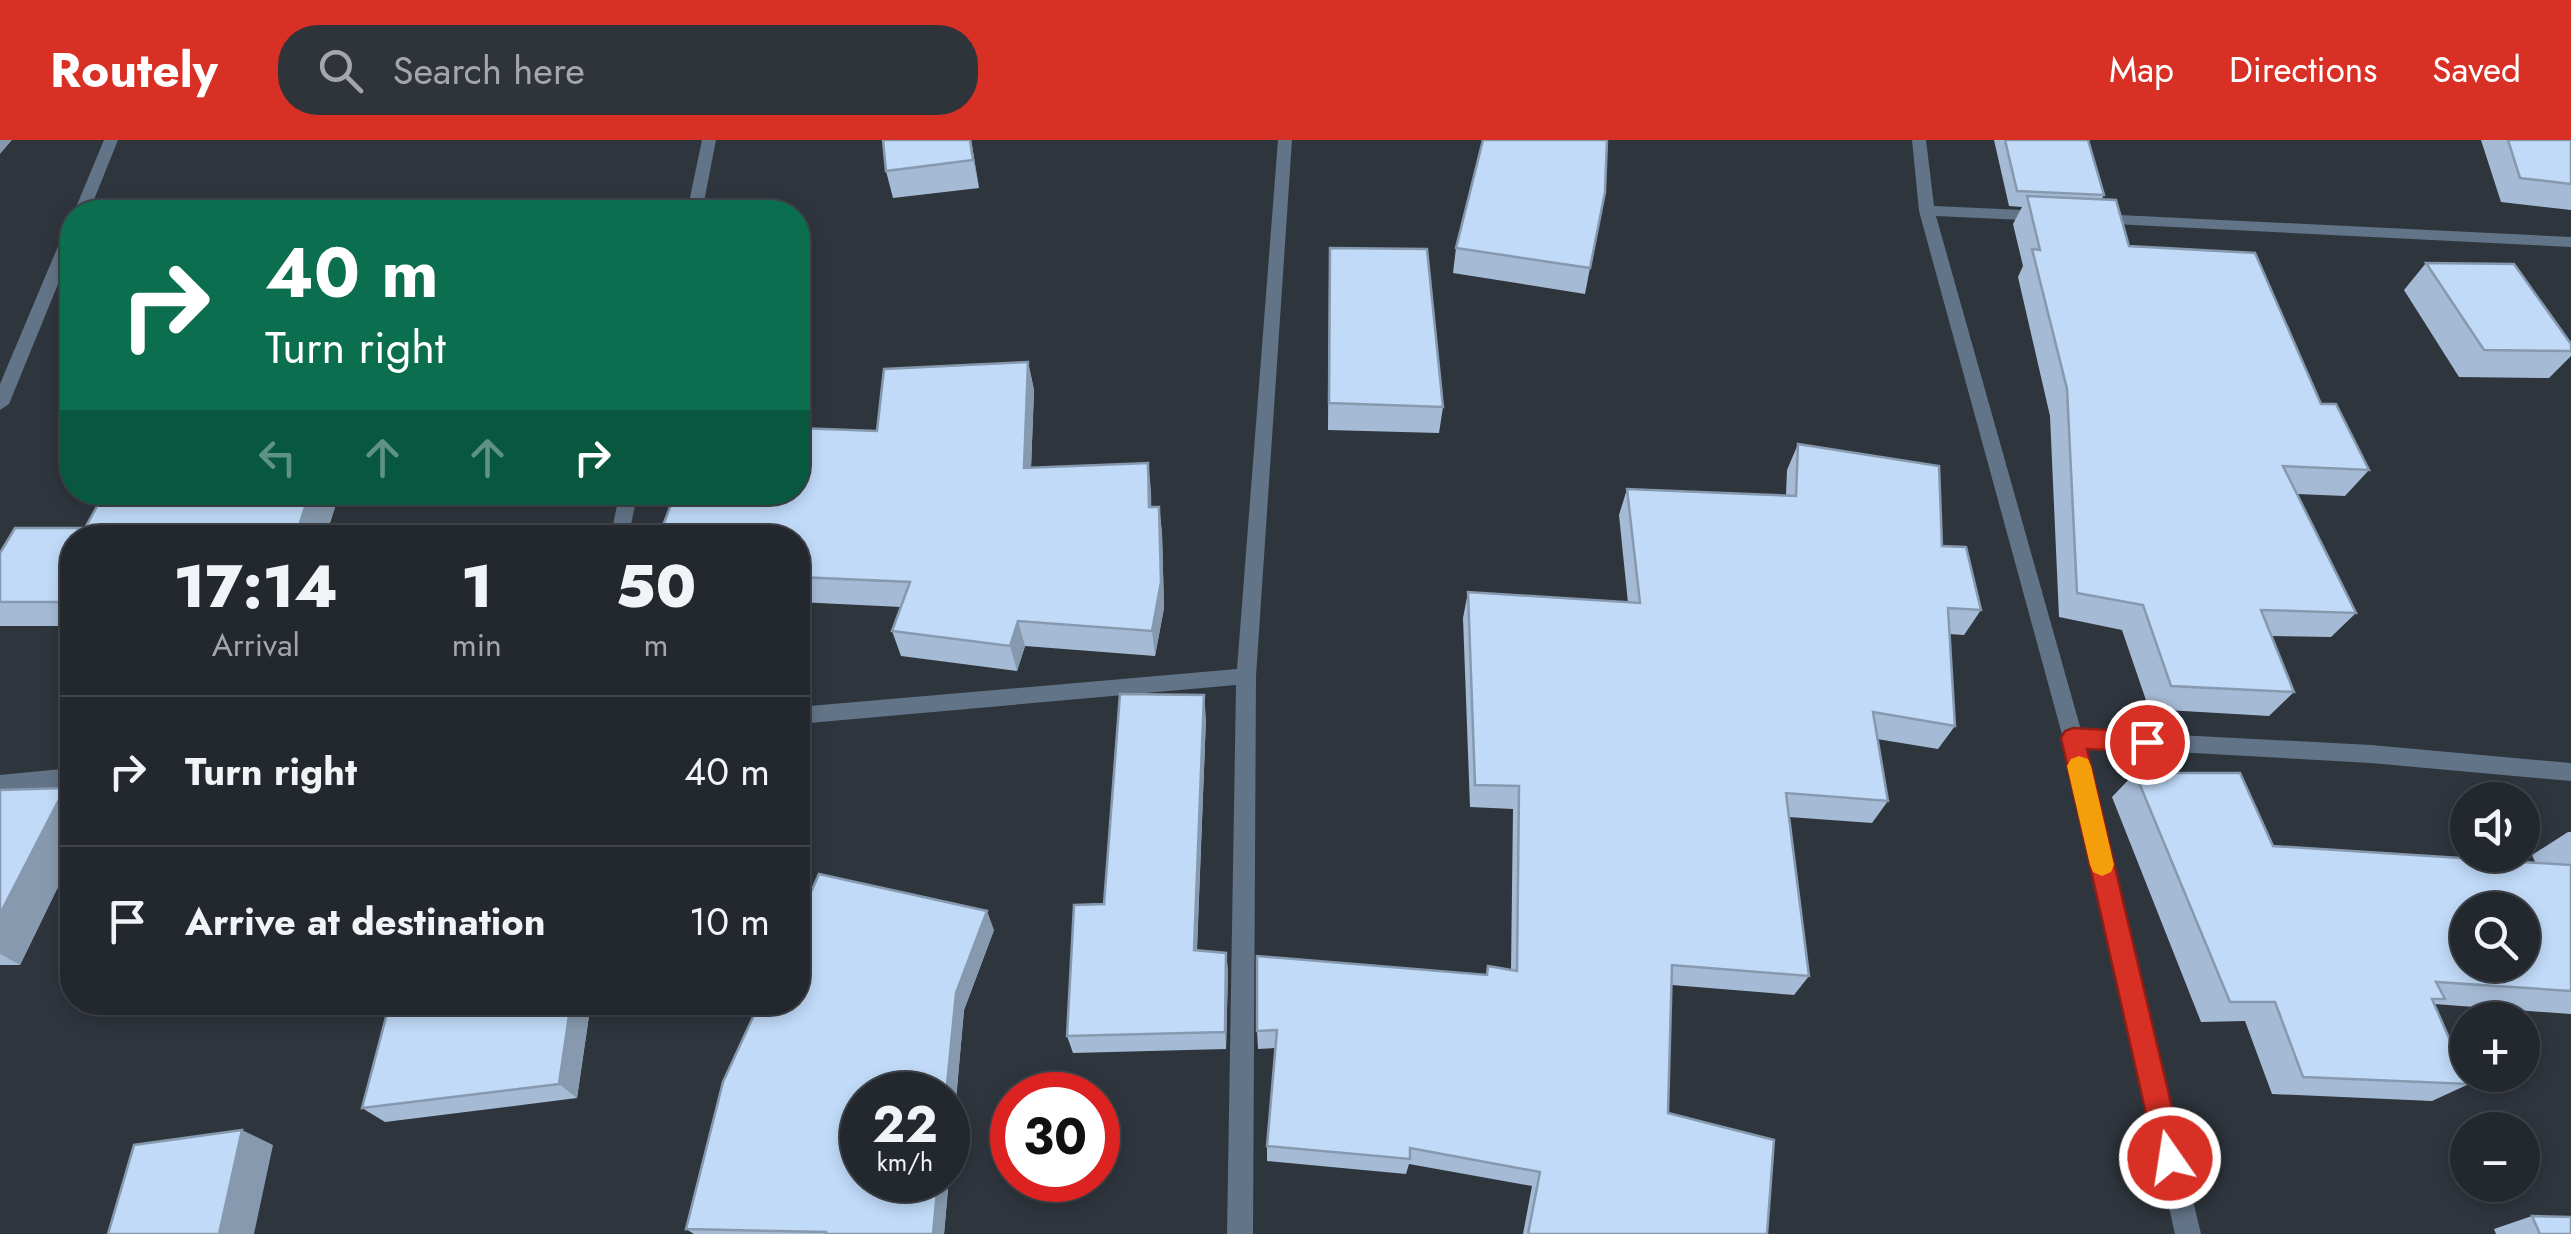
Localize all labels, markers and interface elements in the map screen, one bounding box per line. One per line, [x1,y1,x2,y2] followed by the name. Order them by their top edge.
[278,25,978,115] search box
[50,36,218,105] text: Routely
[313,43,368,98] icon: search
[393,43,585,98] text: Search here
[2109,45,2174,95] text: Map
[2229,45,2377,95] text: Directions
[2432,45,2521,95] text: Saved
[265,222,439,323] text: 40 m
[100,240,230,370] icon: right
[265,315,446,380] text: Turn right
[250,430,305,485] icon: left
[355,430,410,485] icon: ahead
[460,430,515,485] icon: ahead
[565,430,620,485] icon: right
[174,543,338,630] text: 17:14
[461,543,493,630] text: 1
[615,543,696,630] text: 50
[212,622,300,668] text: Arrival
[452,622,502,668] text: min
[643,622,668,668] text: m
[2105,700,2190,785] pin
[2120,715,2175,770] icon: arrive
[100,744,155,799] icon: right
[185,744,357,799] text: Turn right
[684,744,770,799] text: 40 m
[2450,782,2540,1202] map controls
[2450,782,2540,872] button: sound
[2450,892,2540,982] button: search
[100,894,155,949] icon: arrive
[185,894,546,949] text: Arrive at destination
[689,894,770,949] text: 10 m
[2450,1002,2540,1092] button: +
[990,1072,1120,1202] speed limit sign: 30
[872,1088,938,1161] text: 22
[2118,1106,2222,1210] position arrow
[2450,1112,2540,1202] button: −
[877,1144,933,1180] text: km/h

